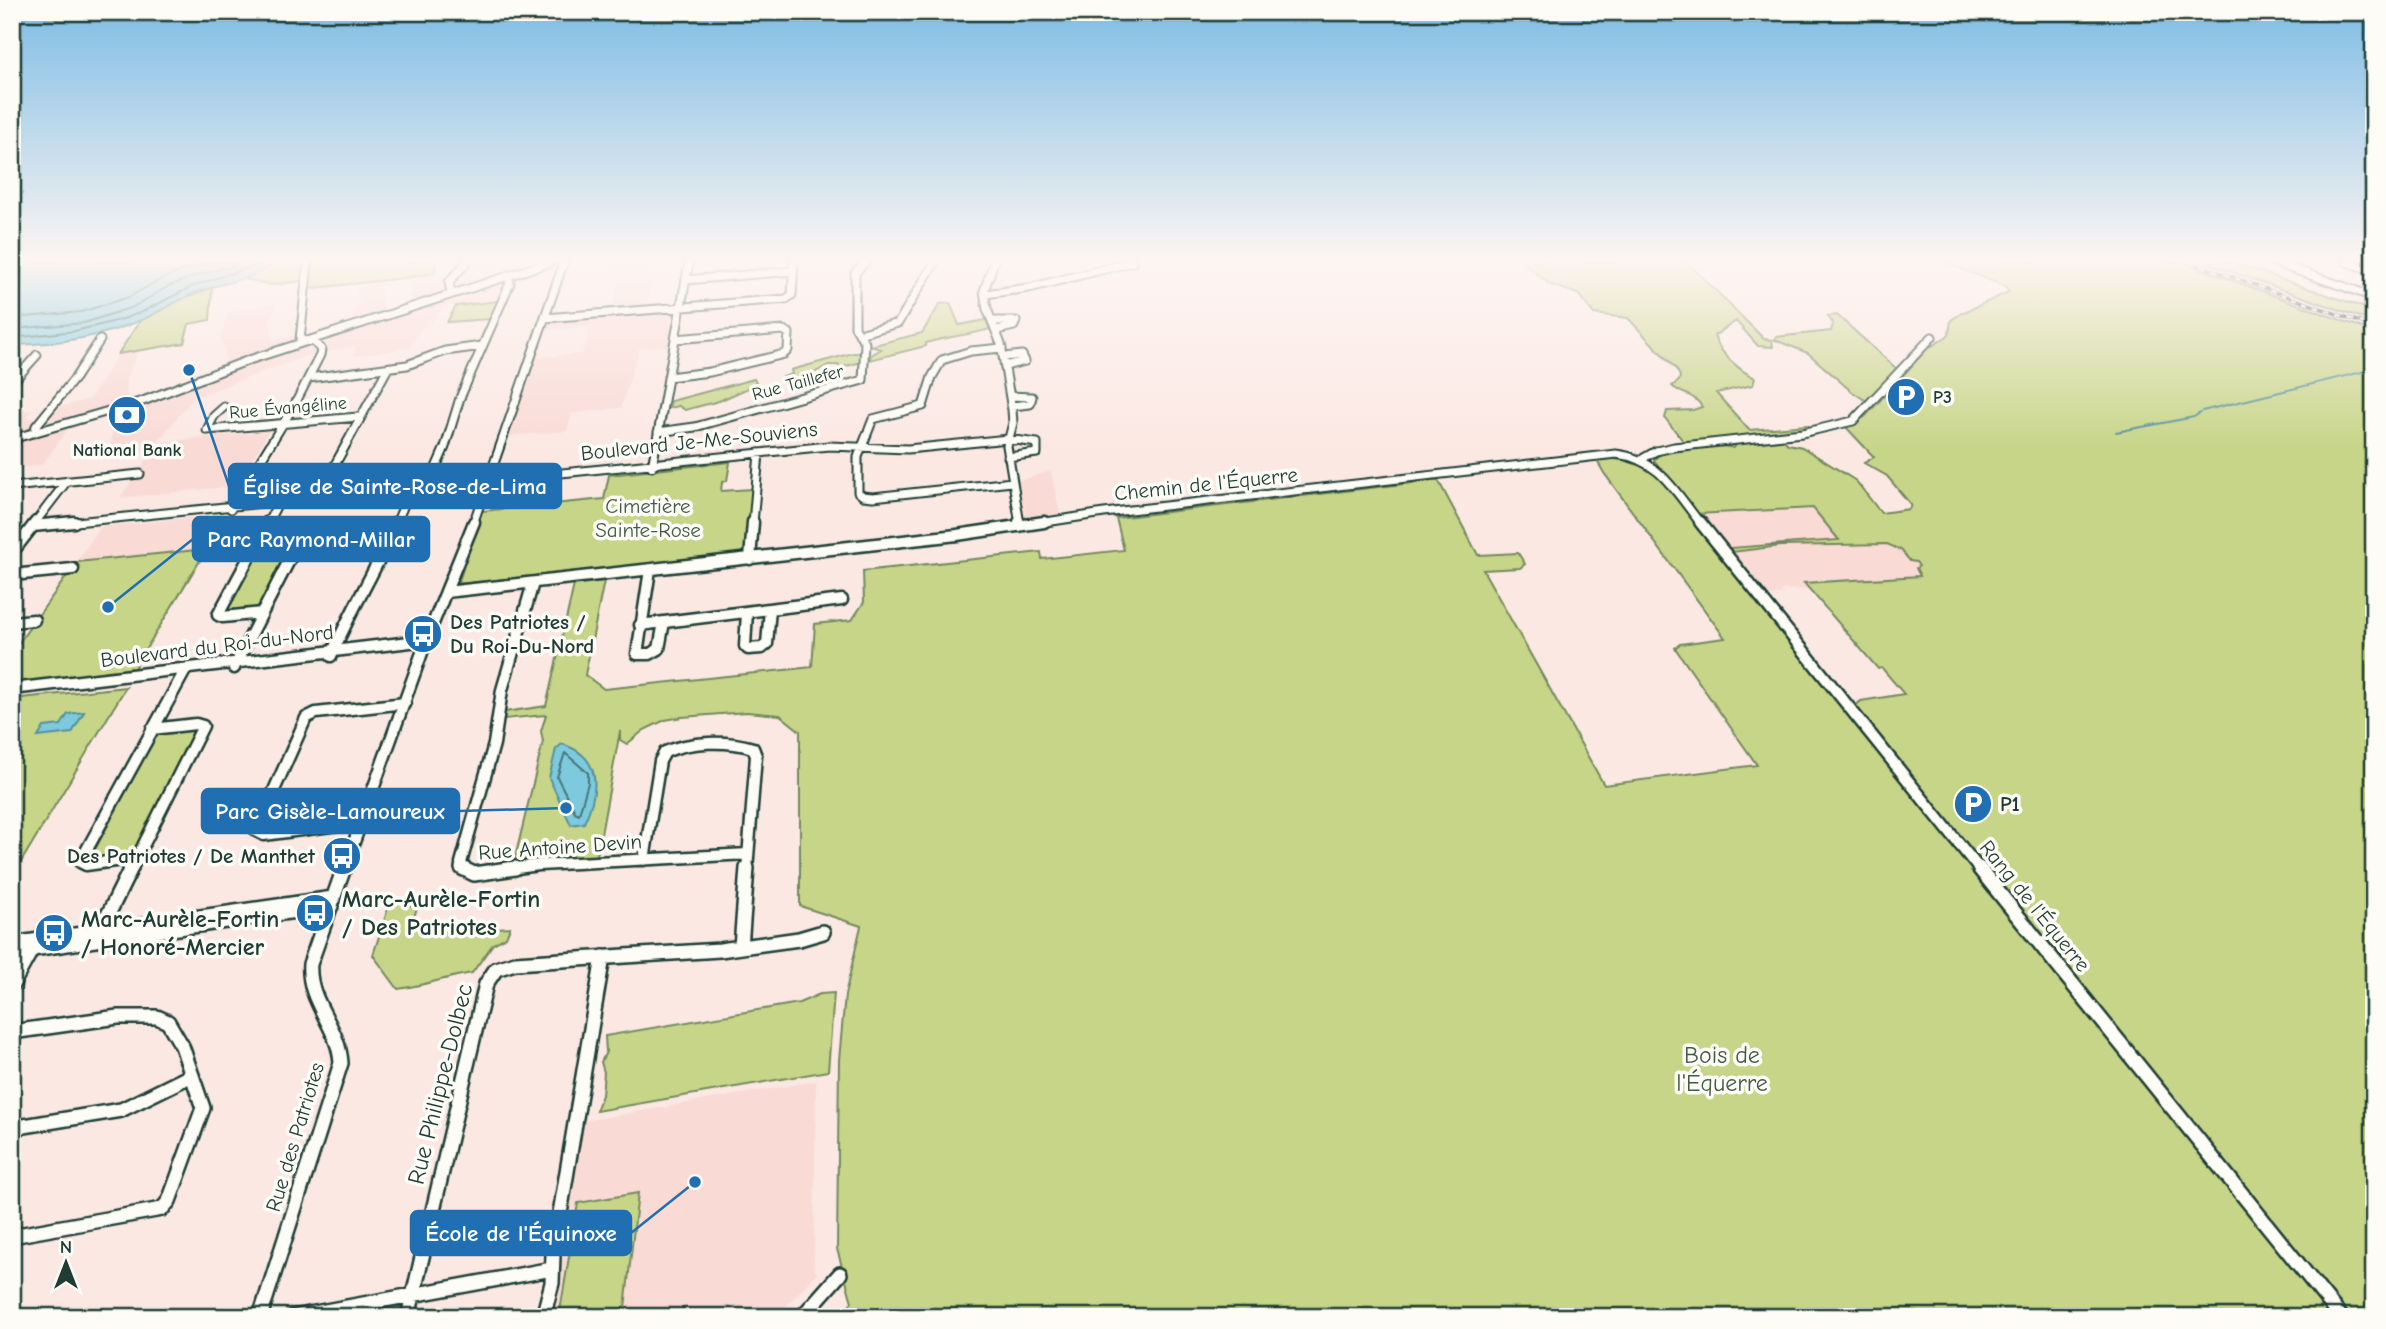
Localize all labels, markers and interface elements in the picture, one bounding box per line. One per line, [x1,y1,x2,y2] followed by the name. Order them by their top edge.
[750,360,847,405] street label: Rue Taillefer
[1885,376,1927,418] parking icon: P3
[1933,387,1952,408] place label: P3
[228,391,348,424] street label: Rue Évangéline
[106,394,148,436] bank icon: National Bank
[579,417,819,465] street label: Boulevard Je-Me-Souviens
[73,440,182,461] place label: National Bank
[1113,462,1299,506] street label: Chemin de l'Équerre
[229,464,561,508] callout: Église de Sainte-Rose-de-Lima
[243,473,547,500] text: Église de Sainte-Rose-de-Lima
[595,494,701,542] park label: Cimetière Sainte-Rose
[193,517,429,561] callout: Parc Raymond-Millar
[207,526,416,553] text: Parc Raymond-Millar
[450,610,594,658] place label: Des Patriotes / Du Roi-Du-Nord
[402,613,444,655] bus stop icon: Des Patriotes / Du Roi-Du-Nord
[99,620,335,672] street label: Boulevard du Roi-du-Nord
[1952,783,1994,825] parking icon: P1
[202,789,459,833] callout: Parc Gisèle-Lamoureux
[2000,792,2020,816] place label: P1
[215,798,446,825] text: Parc Gisèle-Lamoureux
[477,829,643,865] street label: Rue Antoine Devin
[321,835,363,877] bus stop icon: Des Patriotes / De Manthet
[1975,836,2095,976] street label: Rang de l'Équerre
[67,844,316,868] place label: Des Patriotes / De Manthet
[342,885,540,941] place label: Marc-Aurèle-Fortin / Des Patriotes
[294,892,336,934] bus stop icon: Marc-Aurèle-Fortin / Des Patriotes
[81,905,279,961] place label: Marc-Aurèle-Fortin / Honoré-Mercier
[33,912,75,954] bus stop icon: Marc-Aurèle-Fortin / Honoré-Mercier
[402,981,478,1187] street label: Rue Philippe-Dolbec
[1676,1041,1768,1097] park label: Bois de l'Équerre
[261,1060,329,1214] street label: Rue des Patriotes
[411,1211,631,1255] callout: École de l'Équinoxe
[425,1220,617,1247] text: École de l'Équinoxe
[32,1228,102,1298] north arrow
[60,1236,72,1258] text: N

